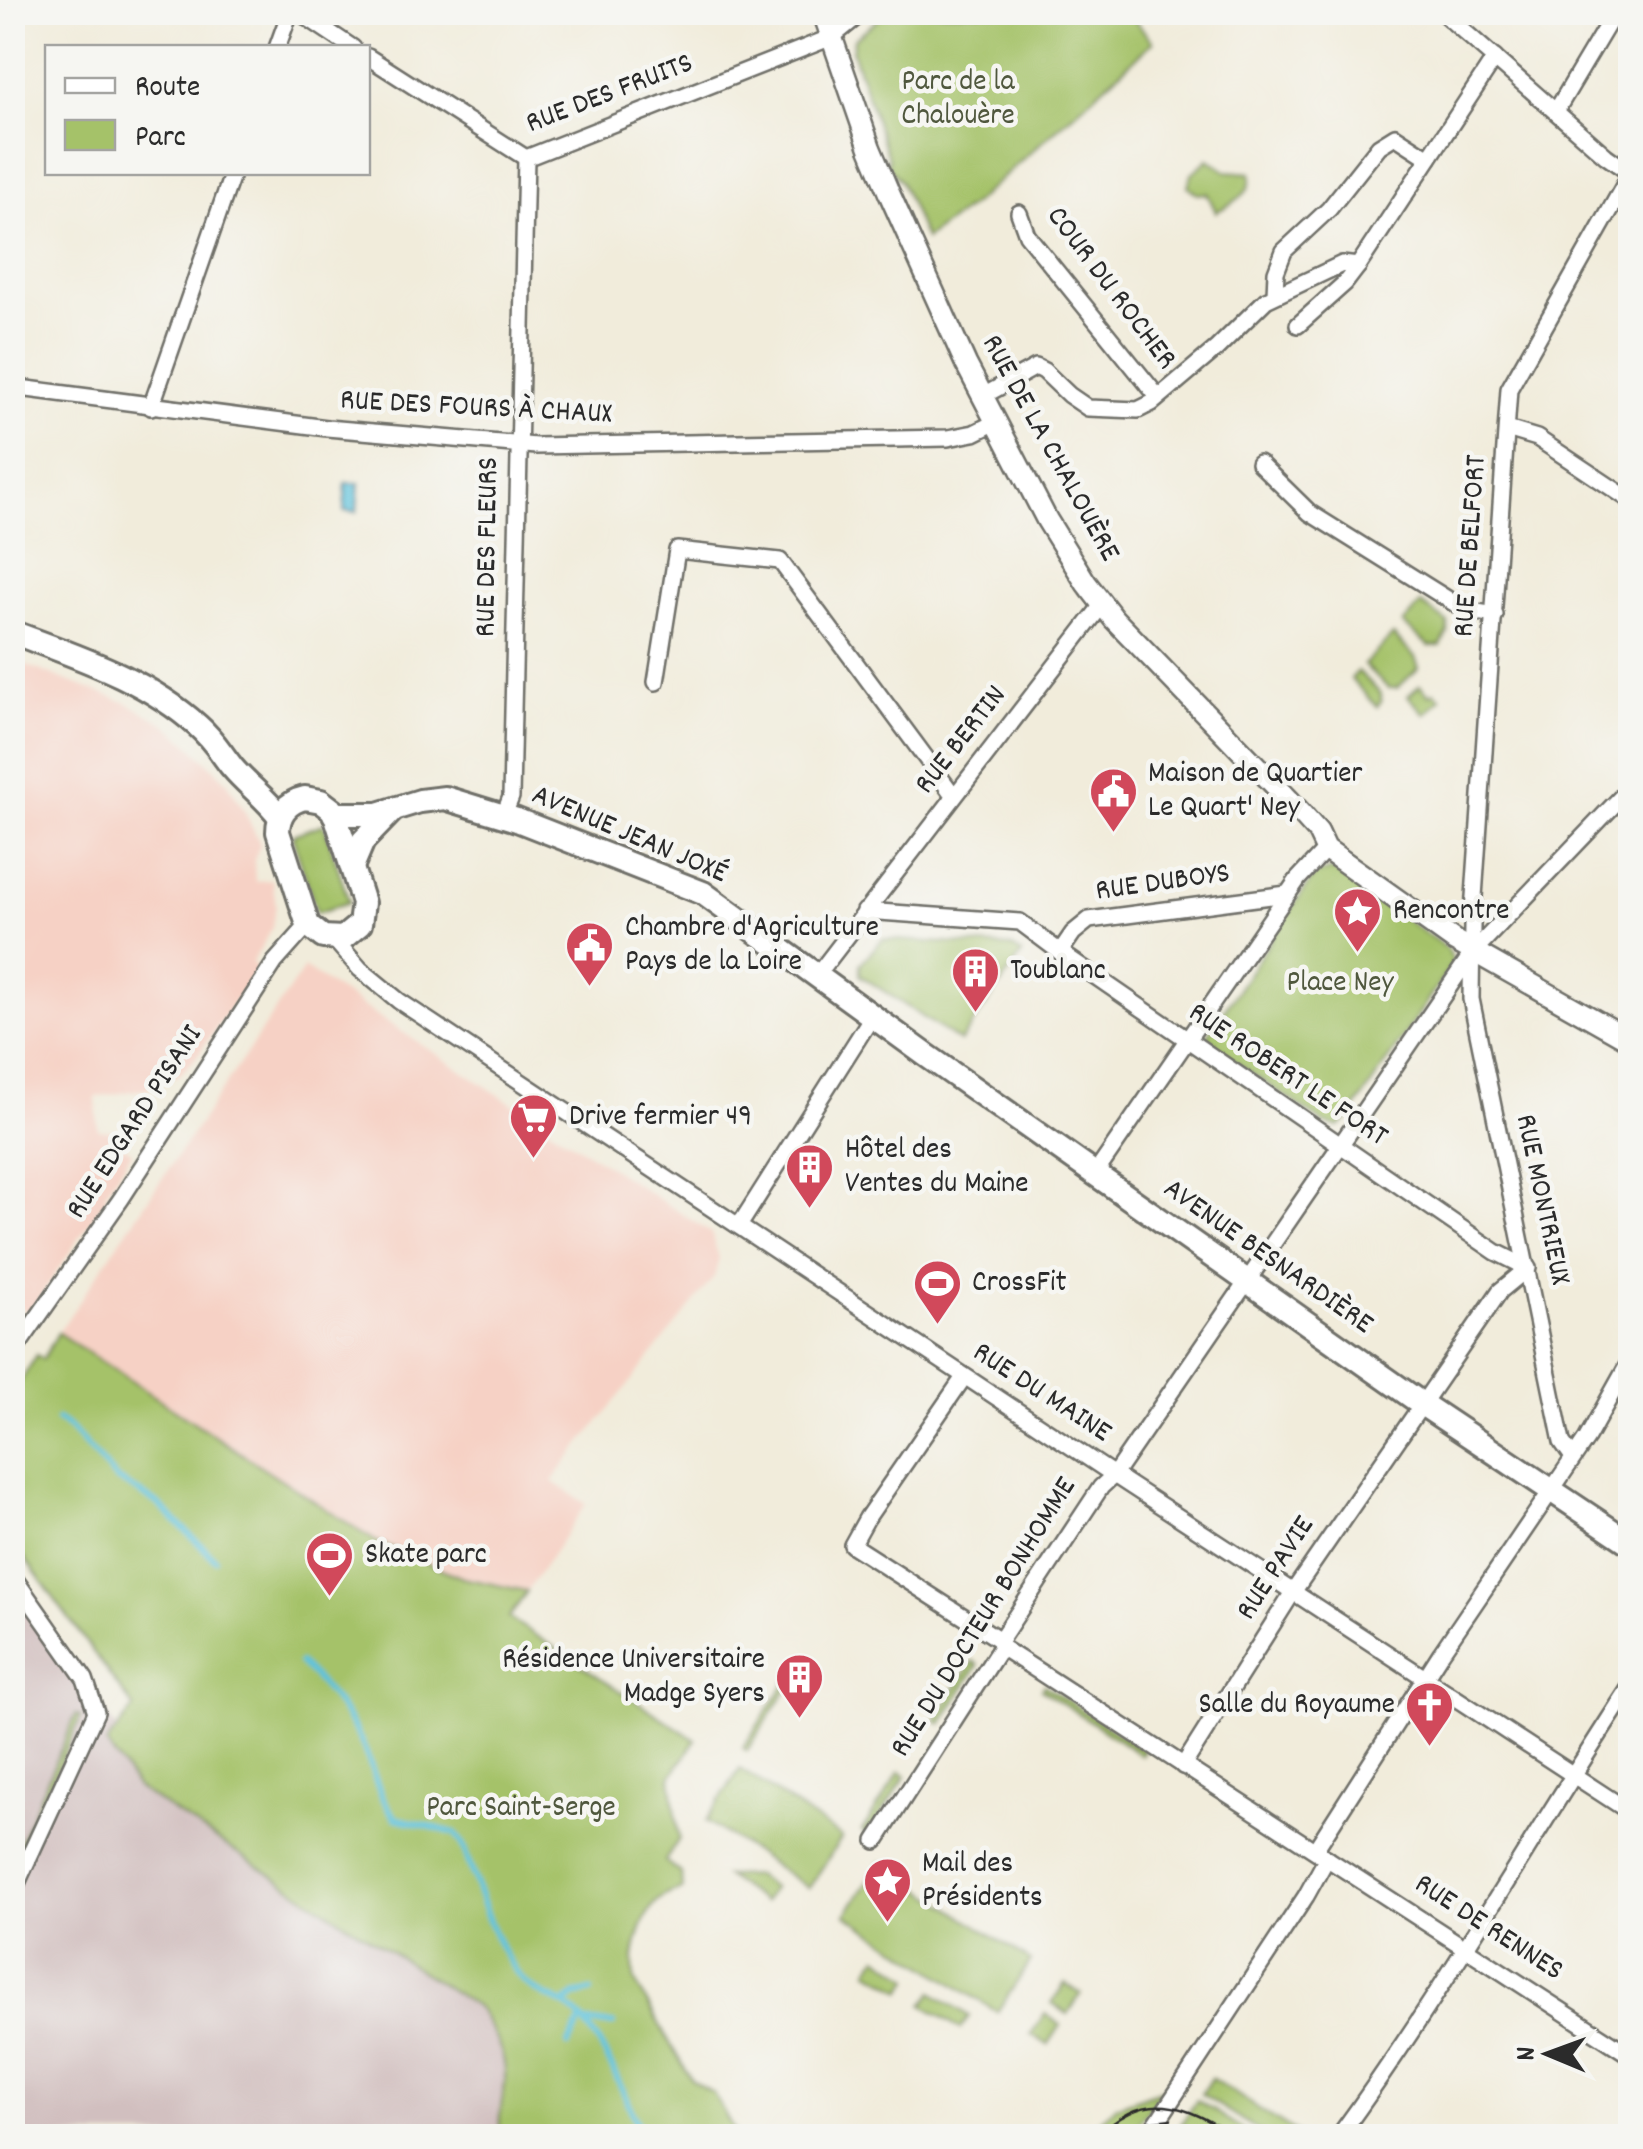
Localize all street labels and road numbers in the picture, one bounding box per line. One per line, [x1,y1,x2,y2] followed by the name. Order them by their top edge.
[520,43,700,147] street label: RUE DES FRUITS
[1034,198,1186,380] street label: COUR DU ROCHER
[969,328,1129,571] street label: RUE DE LA CHALOUÈRE
[339,380,613,438] street label: RUE DES FOURS À CHAUX
[1444,453,1500,639] street label: RUE DE BELFORT
[466,456,512,638] street label: RUE DES FLEURS
[906,677,1018,805] street label: RUE BERTIN
[524,775,734,897] street label: AVENUE JEAN JOXÉ
[1093,853,1233,915] street label: RUE DUBOYS
[1179,993,1395,1159] street label: RUE ROBERT LE FORT
[57,1017,215,1229] street label: RUE EDGARD PISANI
[1502,1111,1580,1289] street label: RUE MONTRIEUX
[1153,1169,1381,1347] street label: AVENUE BESNARDIÈRE
[963,1333,1119,1455] street label: RUE DU MAINE
[881,1469,1089,1766] street label: RUE DU DOCTEUR BONHOMME
[1227,1508,1327,1630] street label: RUE PAVIE
[1405,1865,1571,1993] street label: RUE DE RENNES

